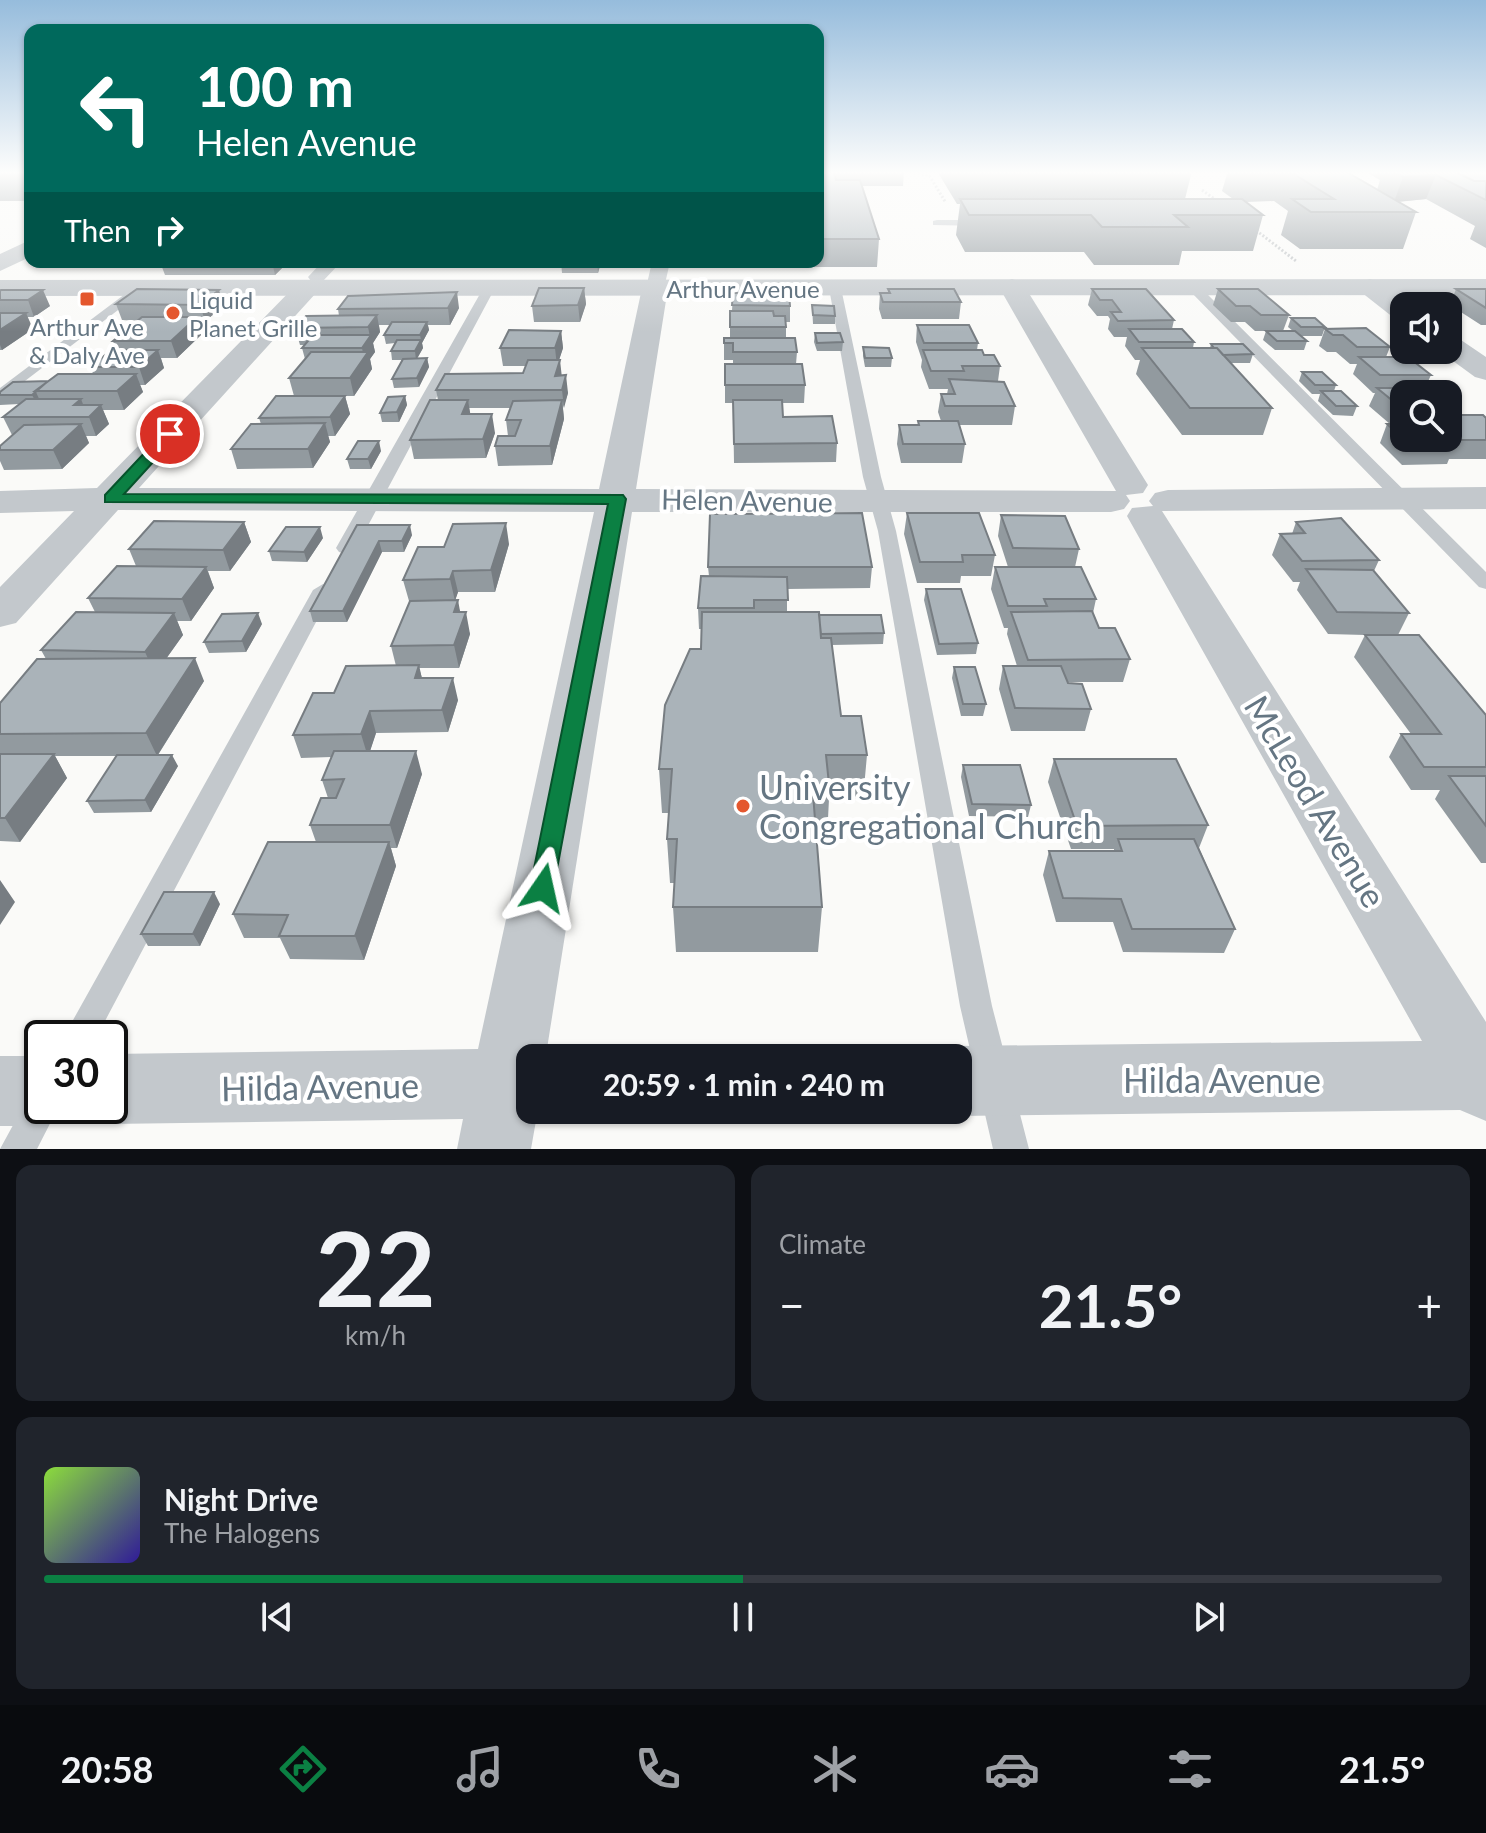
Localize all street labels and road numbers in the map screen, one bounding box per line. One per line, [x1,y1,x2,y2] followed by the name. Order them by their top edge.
[666,274,820,303] street label: Arthur Avenue
[661,482,833,518] street label: Helen Avenue
[1237,688,1395,914] street label: McLeod Avenue
[1123,1059,1321,1100] street label: Hilda Avenue
[221,1064,419,1108] street label: Hilda Avenue

